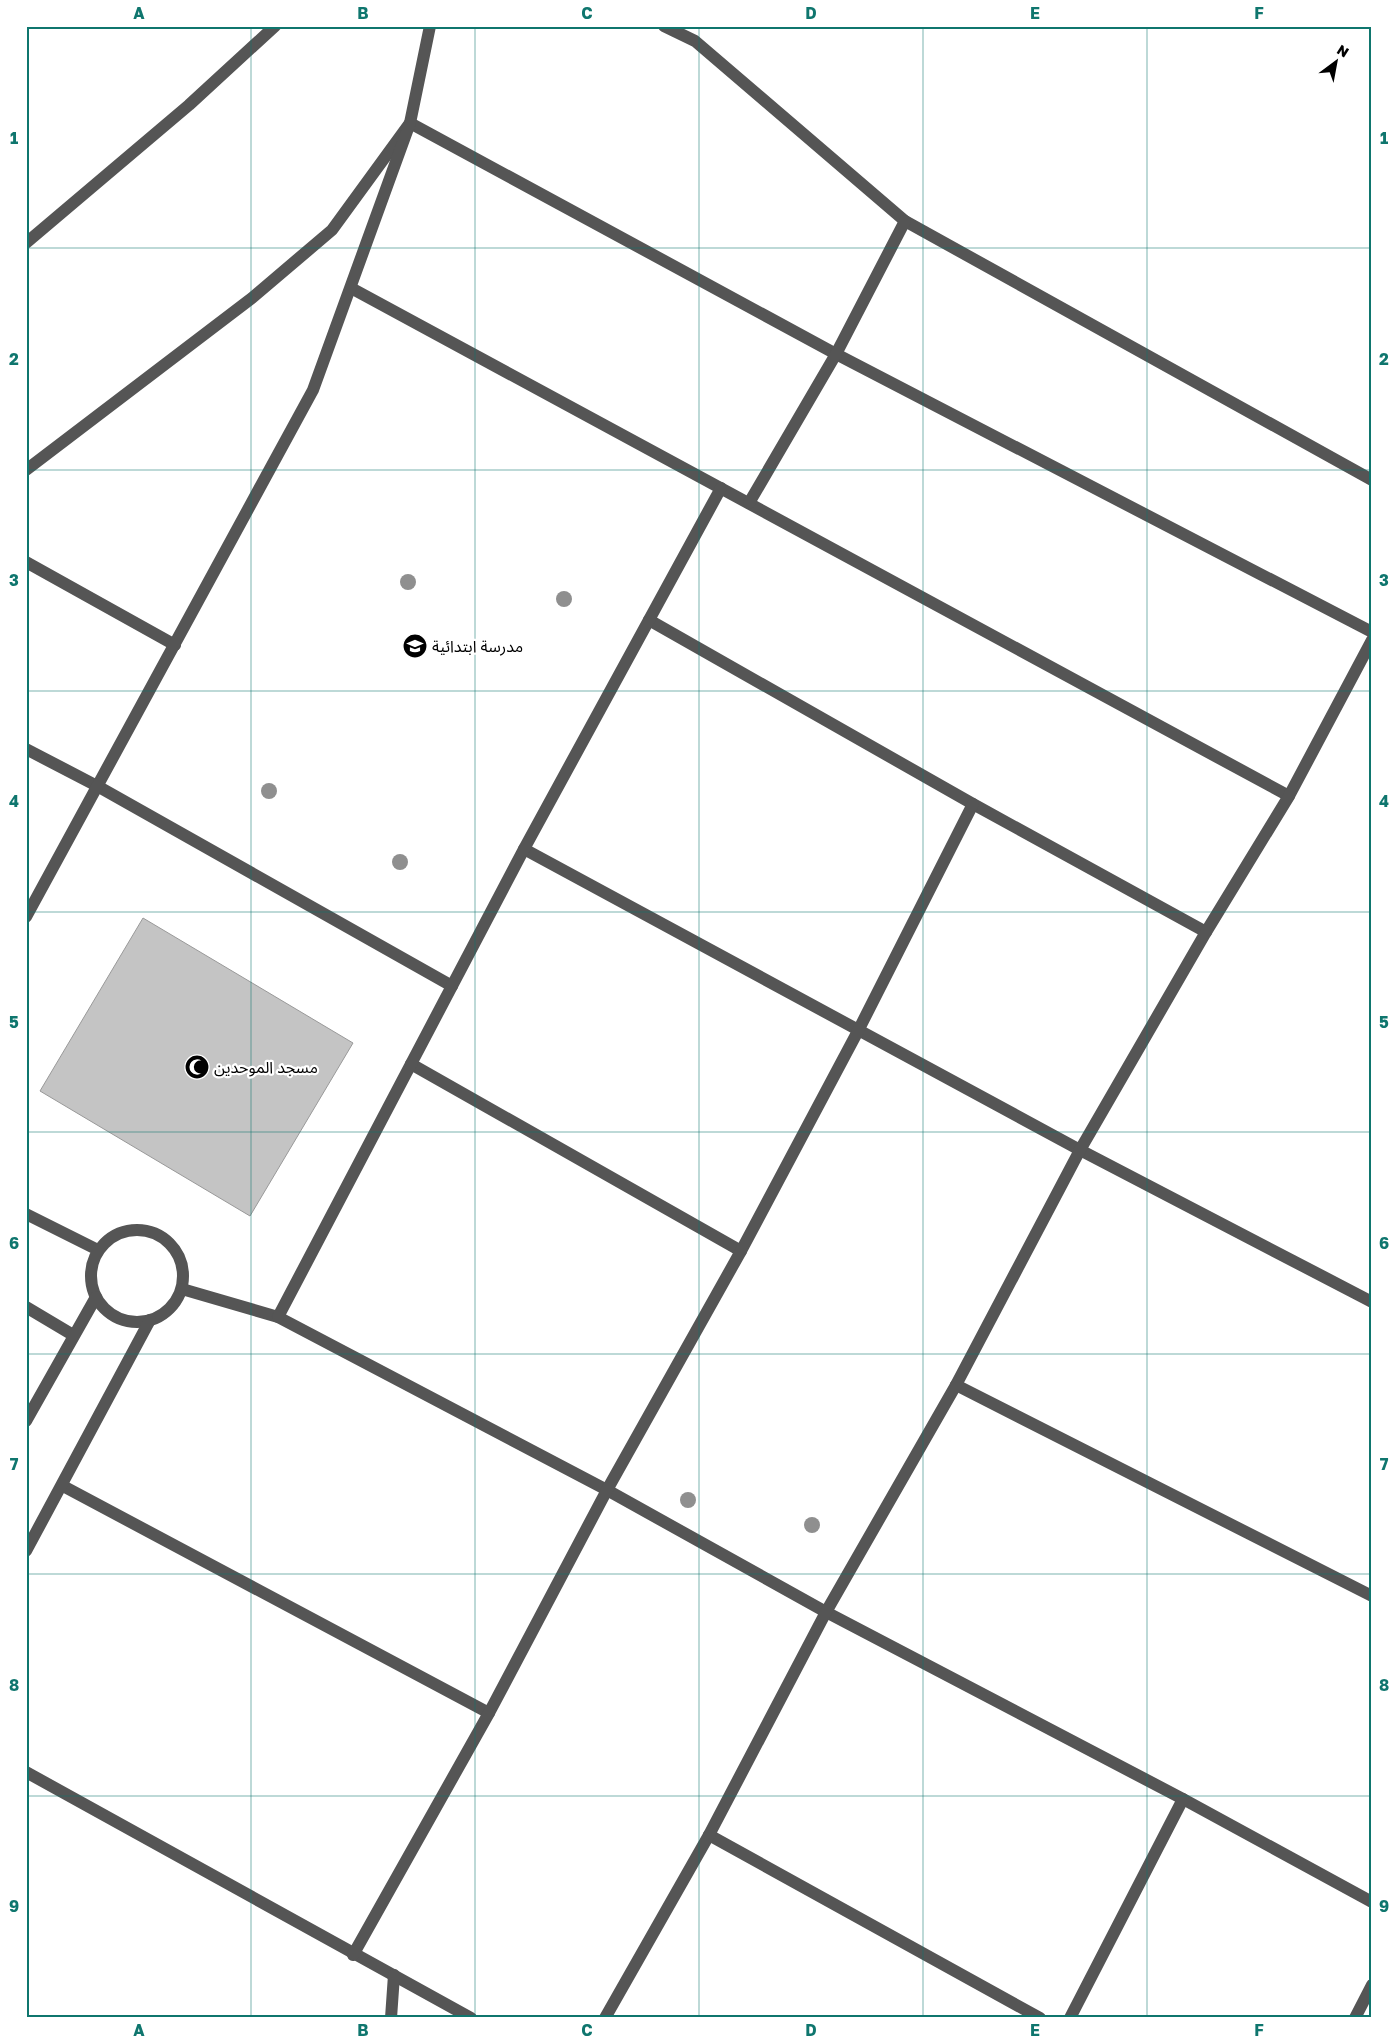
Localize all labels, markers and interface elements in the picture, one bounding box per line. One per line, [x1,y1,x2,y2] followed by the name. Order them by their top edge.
[133,3,145,23] text: A
[357,3,369,23] text: B
[581,3,593,23] text: C
[805,3,817,23] text: D
[1030,3,1040,23] text: E
[1254,3,1264,23] text: F
[1310,38,1360,88] north arrow
[1334,41,1352,61] text: N
[10,128,18,148] text: 1
[1380,128,1388,148] text: 1
[9,349,19,369] text: 2
[1379,349,1389,369] text: 2
[9,570,19,590] text: 3
[1379,570,1389,590] text: 3
[402,633,428,659] school or university icon: مدرسة ابتدائية
[432,636,523,656] place label: مدرسة ابتدائية
[9,791,19,811] text: 4
[1379,791,1389,811] text: 4
[9,1012,19,1032] text: 5
[1379,1012,1389,1032] text: 5
[184,1054,210,1080] mosque icon: مسجد الموحدين
[214,1057,318,1077] place label: مسجد الموحدين
[9,1233,19,1253] text: 6
[1379,1233,1389,1253] text: 6
[10,1454,19,1474] text: 7
[1380,1454,1389,1474] text: 7
[9,1675,19,1695] text: 8
[1379,1675,1389,1695] text: 8
[9,1896,19,1916] text: 9
[1379,1896,1389,1916] text: 9
[133,2020,145,2040] text: A
[357,2020,369,2040] text: B
[581,2020,593,2040] text: C
[805,2020,817,2040] text: D
[1030,2020,1040,2040] text: E
[1254,2020,1264,2040] text: F

